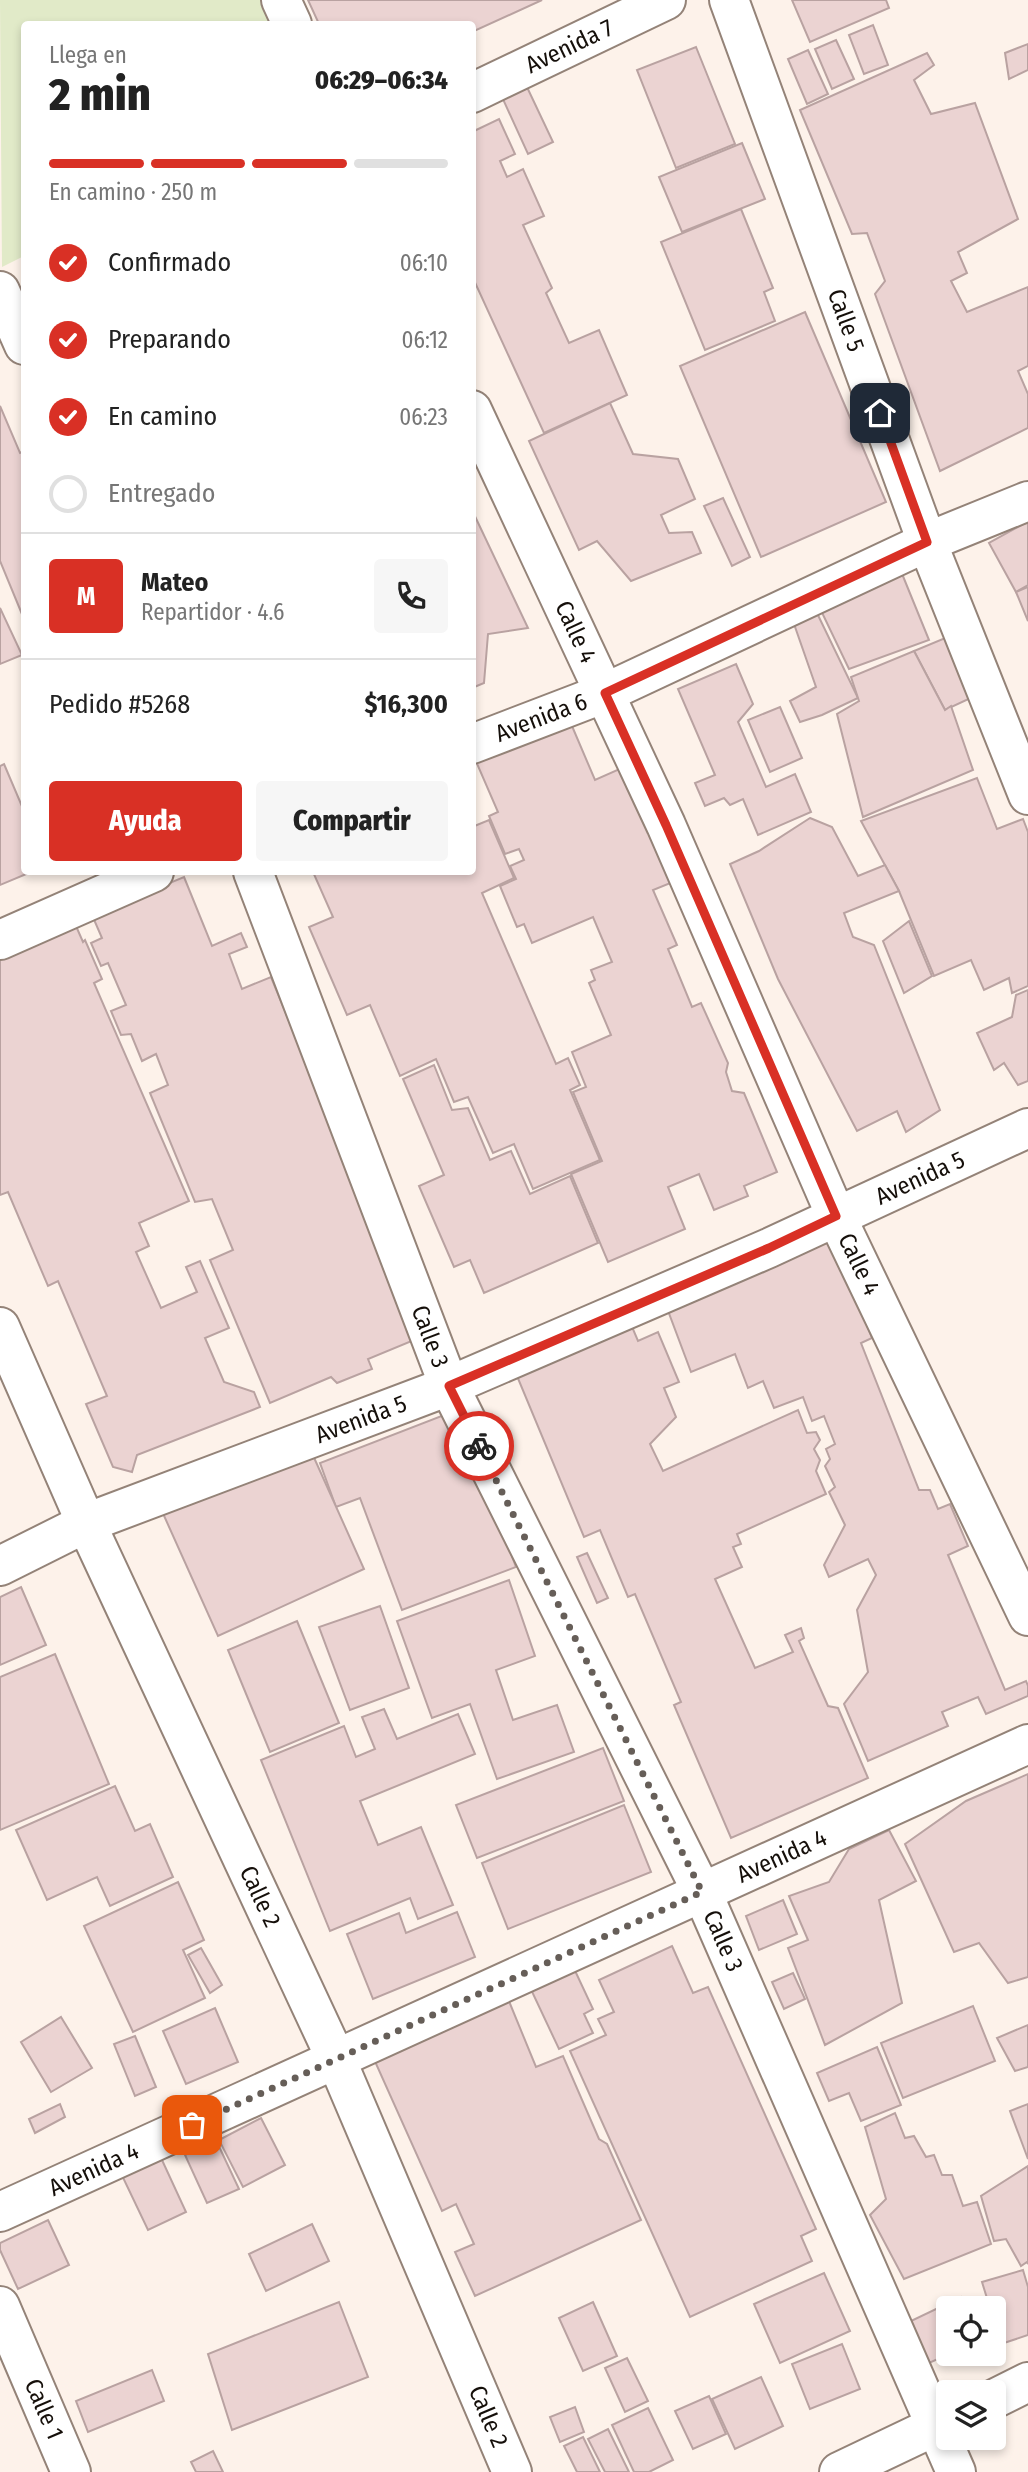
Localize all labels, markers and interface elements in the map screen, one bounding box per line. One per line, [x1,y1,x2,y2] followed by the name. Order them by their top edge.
[521,13,618,79] street label: Avenida 7
[49,41,127,69] text: Llega en
[315,65,448,96] text: 06:29–06:34
[49,67,151,122] text: 2 min
[49,178,217,206] text: En camino · 250 m
[49,244,87,282] icon: check
[108,247,231,278] text: Confirmado
[400,249,448,277] text: 06:10
[822,285,870,355] street label: Calle 5
[49,321,87,359] icon: check
[108,324,231,355] text: Preparando
[402,326,448,354] text: 06:12
[850,383,910,443] pin
[861,394,899,432] icon: home
[49,398,87,436] icon: check
[108,401,217,432] text: En camino
[399,403,448,431] text: 06:23
[108,478,215,509] text: Entregado
[374,559,448,633] button: phone
[141,567,208,598] text: Mateo
[77,581,95,612] text: M
[549,596,602,667] street label: Calle 4
[141,598,285,626] text: Repartidor · 4.6
[491,687,591,748] street label: Avenida 6
[49,689,190,720] text: Pedido #5268
[364,689,448,720] text: $16,300
[49,781,242,861] button: Ayuda
[256,781,448,861] button: Compartir
[871,1145,969,1211] street label: Avenida 5
[832,1229,886,1300] street label: Calle 4
[406,1301,455,1371] street label: Calle 3
[311,1389,410,1449] street label: Avenida 5
[444,1411,514,1481] courier
[460,1427,498,1465] icon: bike
[732,1824,831,1889] street label: Avenida 4
[234,1861,286,1931] street label: Calle 2
[698,1906,749,1976] street label: Calle 3
[162,2095,222,2155] pin
[173,2106,211,2144] icon: bag
[44,2137,143,2202] street label: Avenida 4
[936,2296,1006,2450] map controls
[936,2296,1006,2366] button: locate
[19,2375,69,2443] street label: Calle 1
[936,2380,1006,2450] button: layers
[463,2381,514,2451] street label: Calle 2

